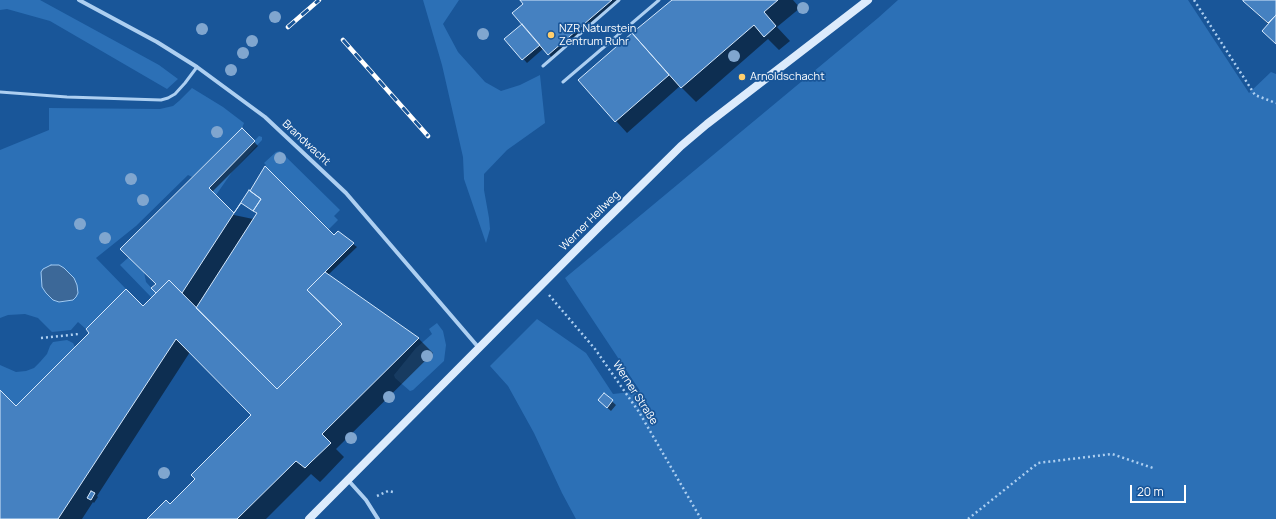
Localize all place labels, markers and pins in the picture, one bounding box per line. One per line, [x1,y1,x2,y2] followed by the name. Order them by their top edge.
[559,22,636,48] place label: NZR Naturstein Zentrum Ruhr
[546,30,556,40] marker: NZR Naturstein Zentrum Ruhr
[750,70,825,84] place label: Arnoldschacht
[737,72,747,82] marker: Arnoldschacht

